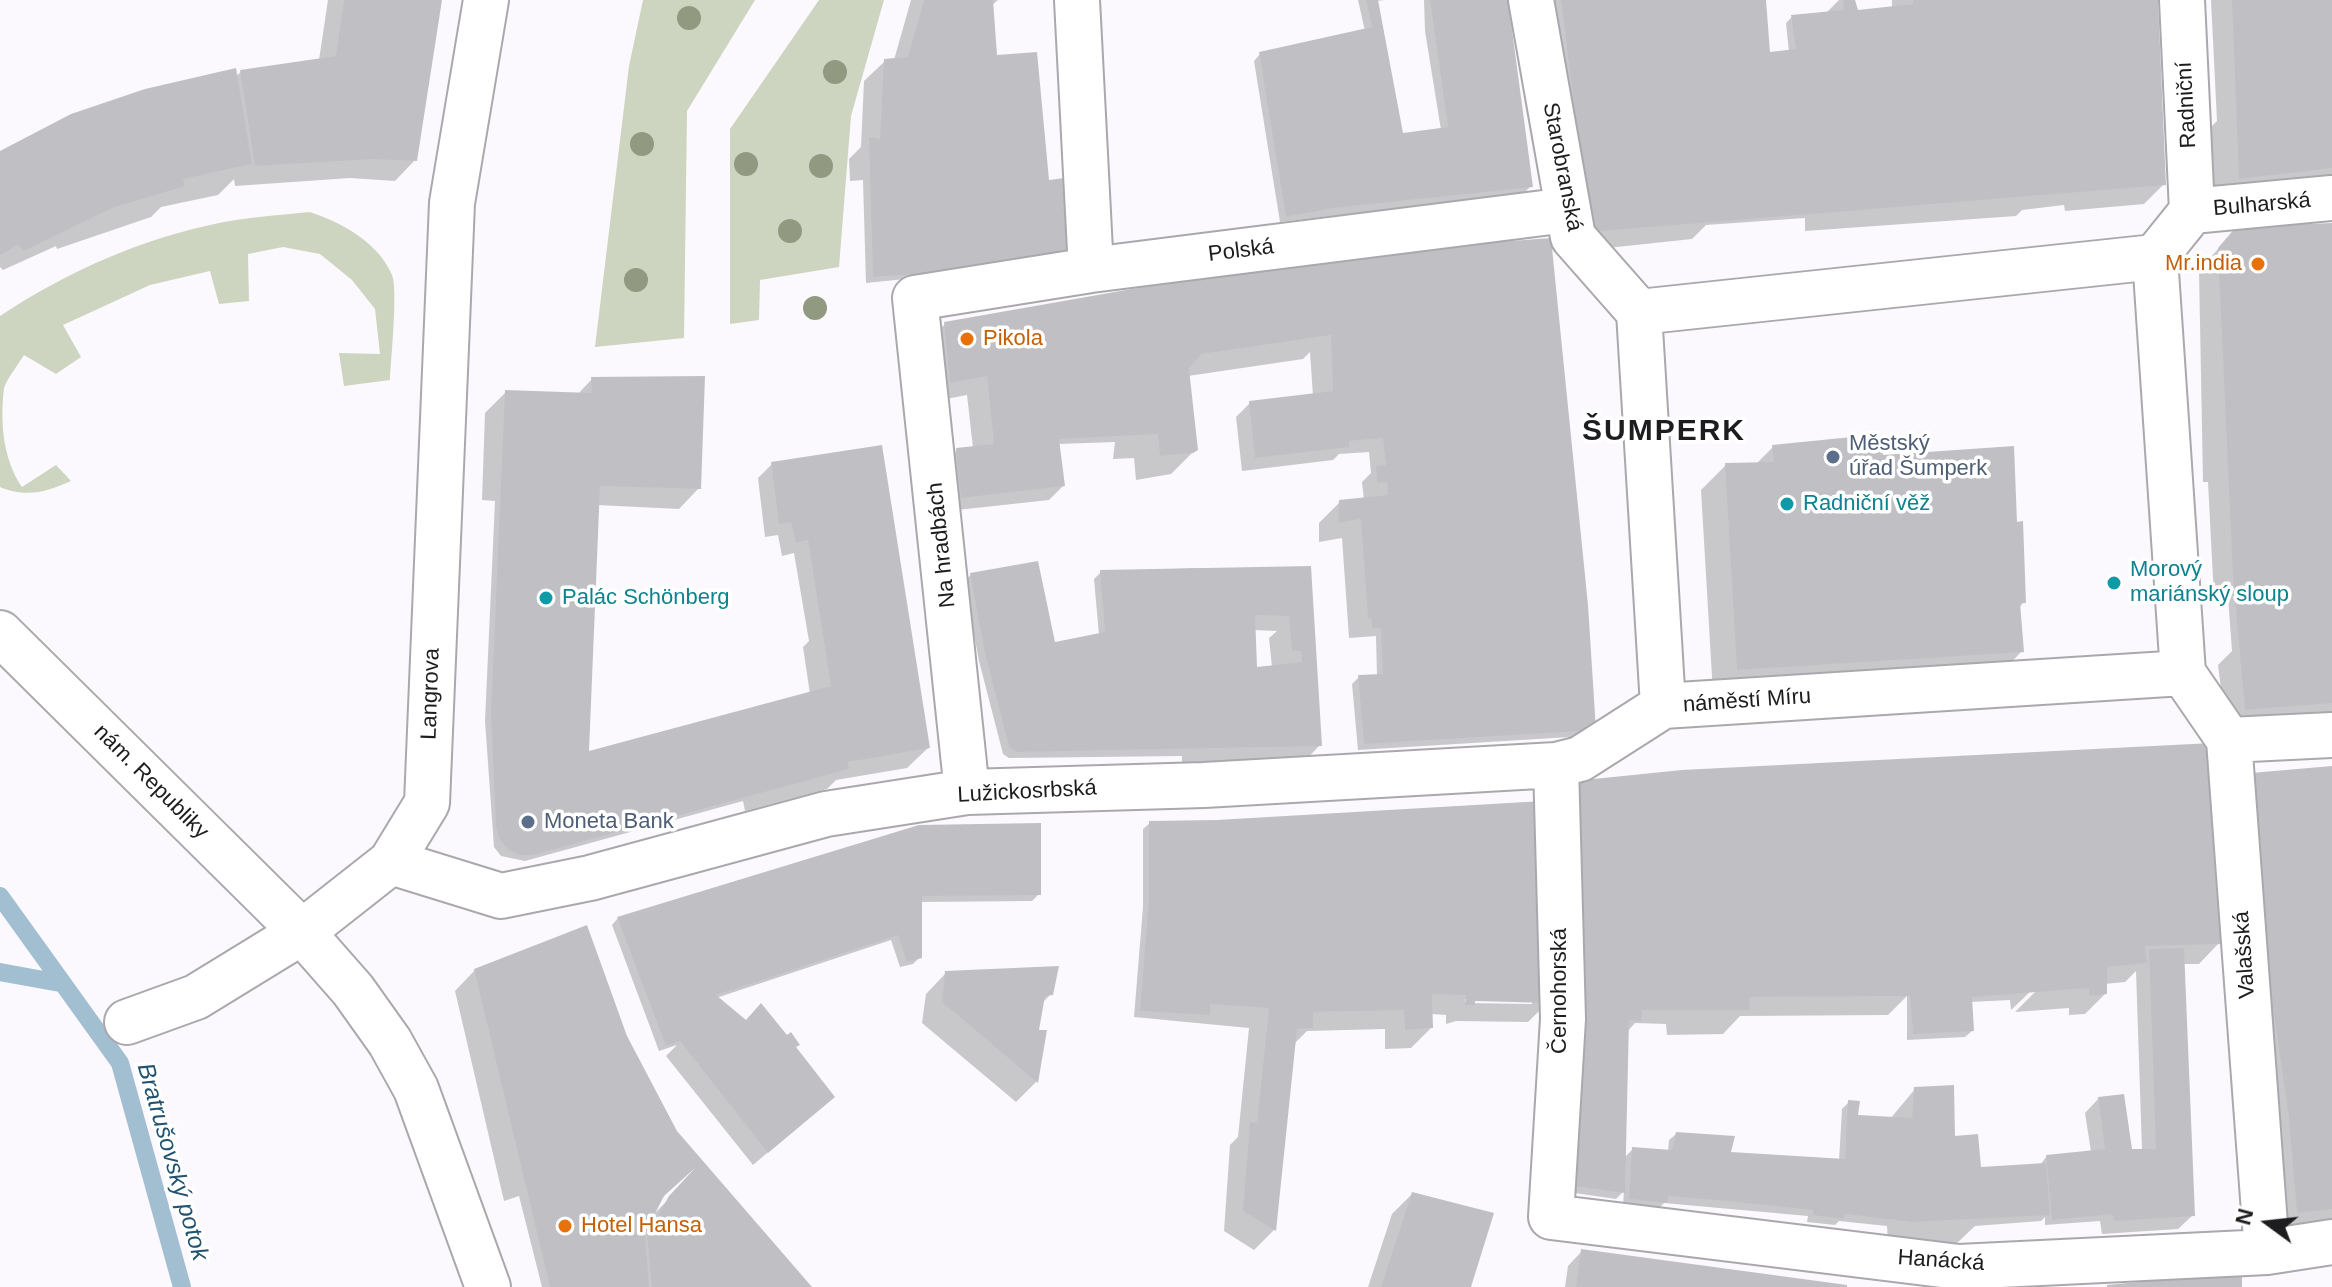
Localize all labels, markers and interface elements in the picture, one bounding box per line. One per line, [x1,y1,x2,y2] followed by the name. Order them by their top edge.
[2172,61,2202,149] street label: Radniční
[1537,100,1587,234] street label: Starobranská
[2212,188,2312,222] street label: Bulharská
[1207,234,1275,268] street label: Polská
[2165,251,2242,277] place label: Mr.india
[2249,255,2267,273] marker: Mr.india
[983,326,1043,352] place label: Pikola
[958,330,976,348] marker: Pikola
[1582,414,1746,450] district label: ŠUMPERK
[1849,431,1987,482] place label: Městský úřad Šumperk
[1824,448,1842,466] marker: Městský úřad Šumperk
[922,481,962,609] street label: Na hradbách
[1803,491,1930,517] place label: Radniční věž
[1778,495,1796,513] marker: Radniční věž
[2130,557,2289,608] place label: Morový mariánský sloup
[2105,574,2123,592] marker: Morový mariánský sloup
[562,585,730,611] place label: Palác Schönberg
[537,589,555,607] marker: Palác Schönberg
[416,648,446,740] street label: Langrova
[1682,683,1812,719] street label: náměstí Míru
[88,719,214,845] street label: nám. Republiky
[957,775,1097,809] street label: Lužickosrbská
[544,809,674,835] place label: Moneta Bank
[519,813,537,831] marker: Moneta Bank
[2229,910,2261,1000] street label: Valašská
[1547,928,1573,1054] street label: Černohorská
[130,1060,214,1264] water label: Bratrušovský potok
[2228,1183,2308,1263] north arrow
[2230,1206,2258,1228] text: N
[581,1213,702,1239] place label: Hotel Hansa
[556,1217,574,1235] marker: Hotel Hansa
[1897,1245,1985,1277] street label: Hanácká

